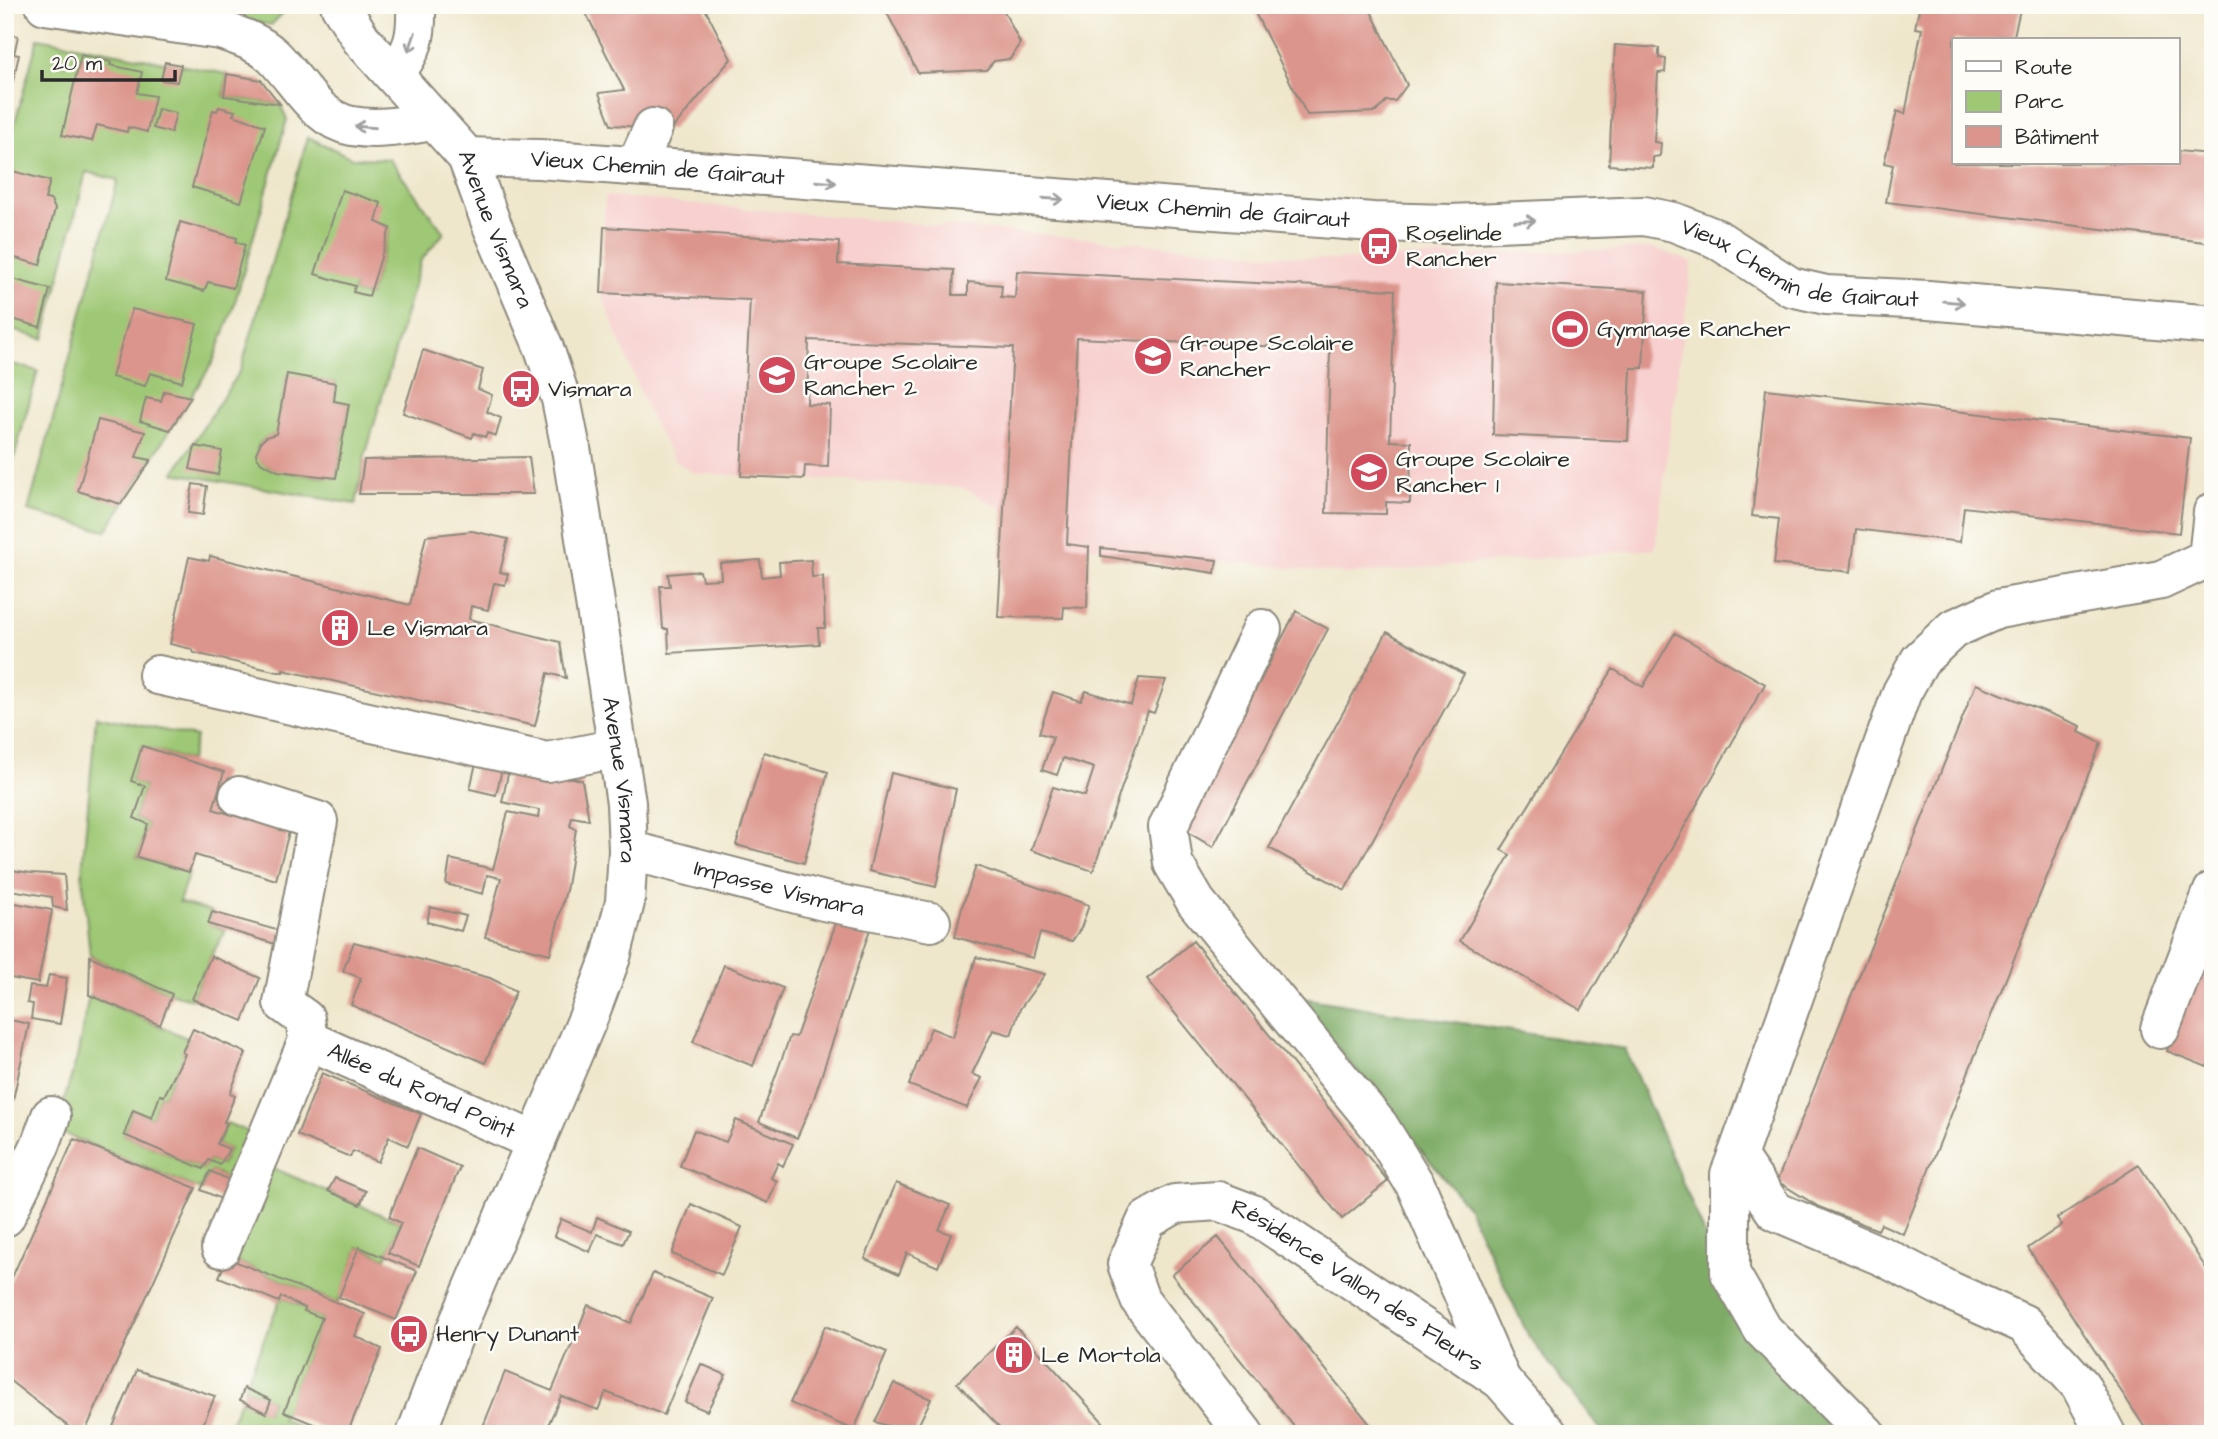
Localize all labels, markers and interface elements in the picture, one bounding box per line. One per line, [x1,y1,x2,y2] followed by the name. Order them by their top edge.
[405,31,417,53] one-way arrow
[42,38,175,82] scale bar
[1952,38,2180,164] legend
[52,49,103,78] text: 20 m
[2015,53,2072,82] text: Route
[2015,87,2064,116] text: Parc
[354,120,377,133] one-way arrow
[2015,123,2099,152] text: Bâtiment
[530,143,786,194] street label: Vieux Chemin de Gairaut
[450,146,541,313] street label: Avenue Vismara
[815,175,838,188] one-way arrow
[1095,185,1352,236] street label: Vieux Chemin de Gairaut
[1041,193,1064,206] one-way arrow
[1676,210,1920,316] street label: Vieux Chemin de Gairaut
[1513,214,1536,227] one-way arrow
[1406,217,1502,275] place label: Roselinde Rancher
[1358,225,1400,267] bus stop icon: Roselinde Rancher
[1942,296,1964,309] one-way arrow
[1549,308,1591,350] sports icon: Gymnase Rancher
[1597,313,1791,346] place label: Gymnase Rancher
[1180,327,1354,385] place label: Groupe Scolaire Rancher
[1132,335,1174,377] school or university icon: Groupe Scolaire Rancher
[804,346,978,404] place label: Groupe Scolaire Rancher 2
[756,354,798,396] school or university icon: Groupe Scolaire Rancher 2
[500,368,542,410] bus stop icon: Vismara
[548,373,632,405] place label: Vismara
[1396,443,1570,501] place label: Groupe Scolaire Rancher 1
[1348,451,1390,493] school or university icon: Groupe Scolaire Rancher 1
[319,607,361,649] building icon: Le Vismara
[367,612,488,644] place label: Le Vismara
[594,695,644,864] street label: Avenue Vismara
[691,852,867,925] street label: Impasse Vismara
[323,1035,521,1147] street label: Allée du Rond Point
[1227,1192,1490,1380] street label: Résidence Vallon des Fleurs
[388,1313,430,1355] bus stop icon: Henry Dunant
[436,1318,580,1351] place label: Henry Dunant
[993,1334,1035,1376] building icon: Le Mortola
[1041,1339,1161,1371] place label: Le Mortola

